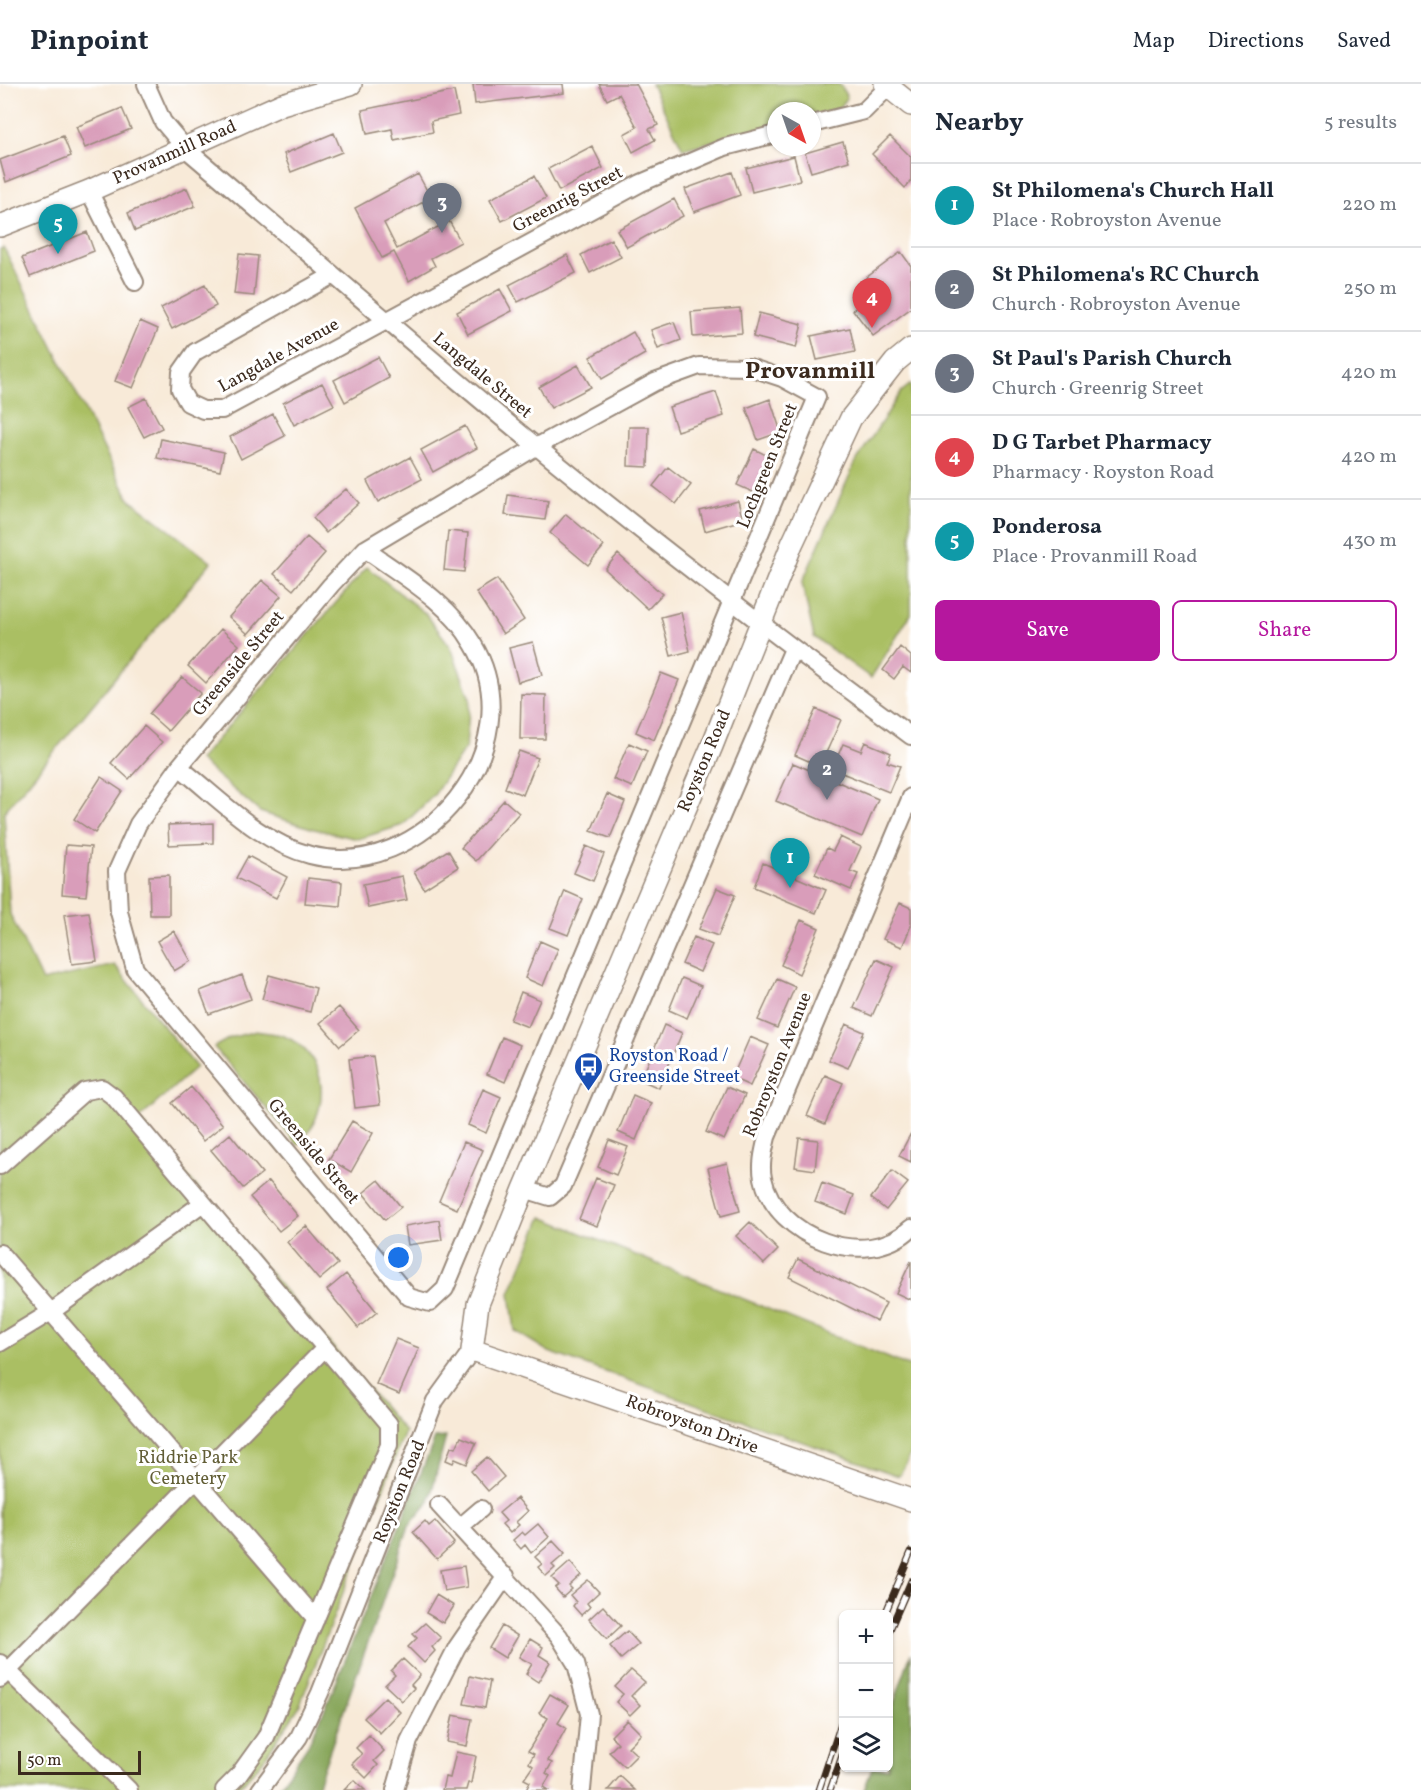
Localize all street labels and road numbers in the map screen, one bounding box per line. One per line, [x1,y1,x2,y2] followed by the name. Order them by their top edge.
[109,115,241,191] street label: Provanmill Road
[509,160,627,240] street label: Greenrig Street
[214,312,344,400] street label: Langdale Avenue
[427,327,537,425] street label: Langdale Street
[731,400,805,532] street label: Lochgreen Street
[187,606,291,722] street label: Greenside Street
[672,706,738,816] street label: Royston Road
[737,989,819,1141] street label: Robroyston Avenue
[261,1094,365,1210] street label: Greenside Street
[622,1389,762,1461] street label: Robroyston Drive
[368,1437,432,1547] street label: Royston Road

